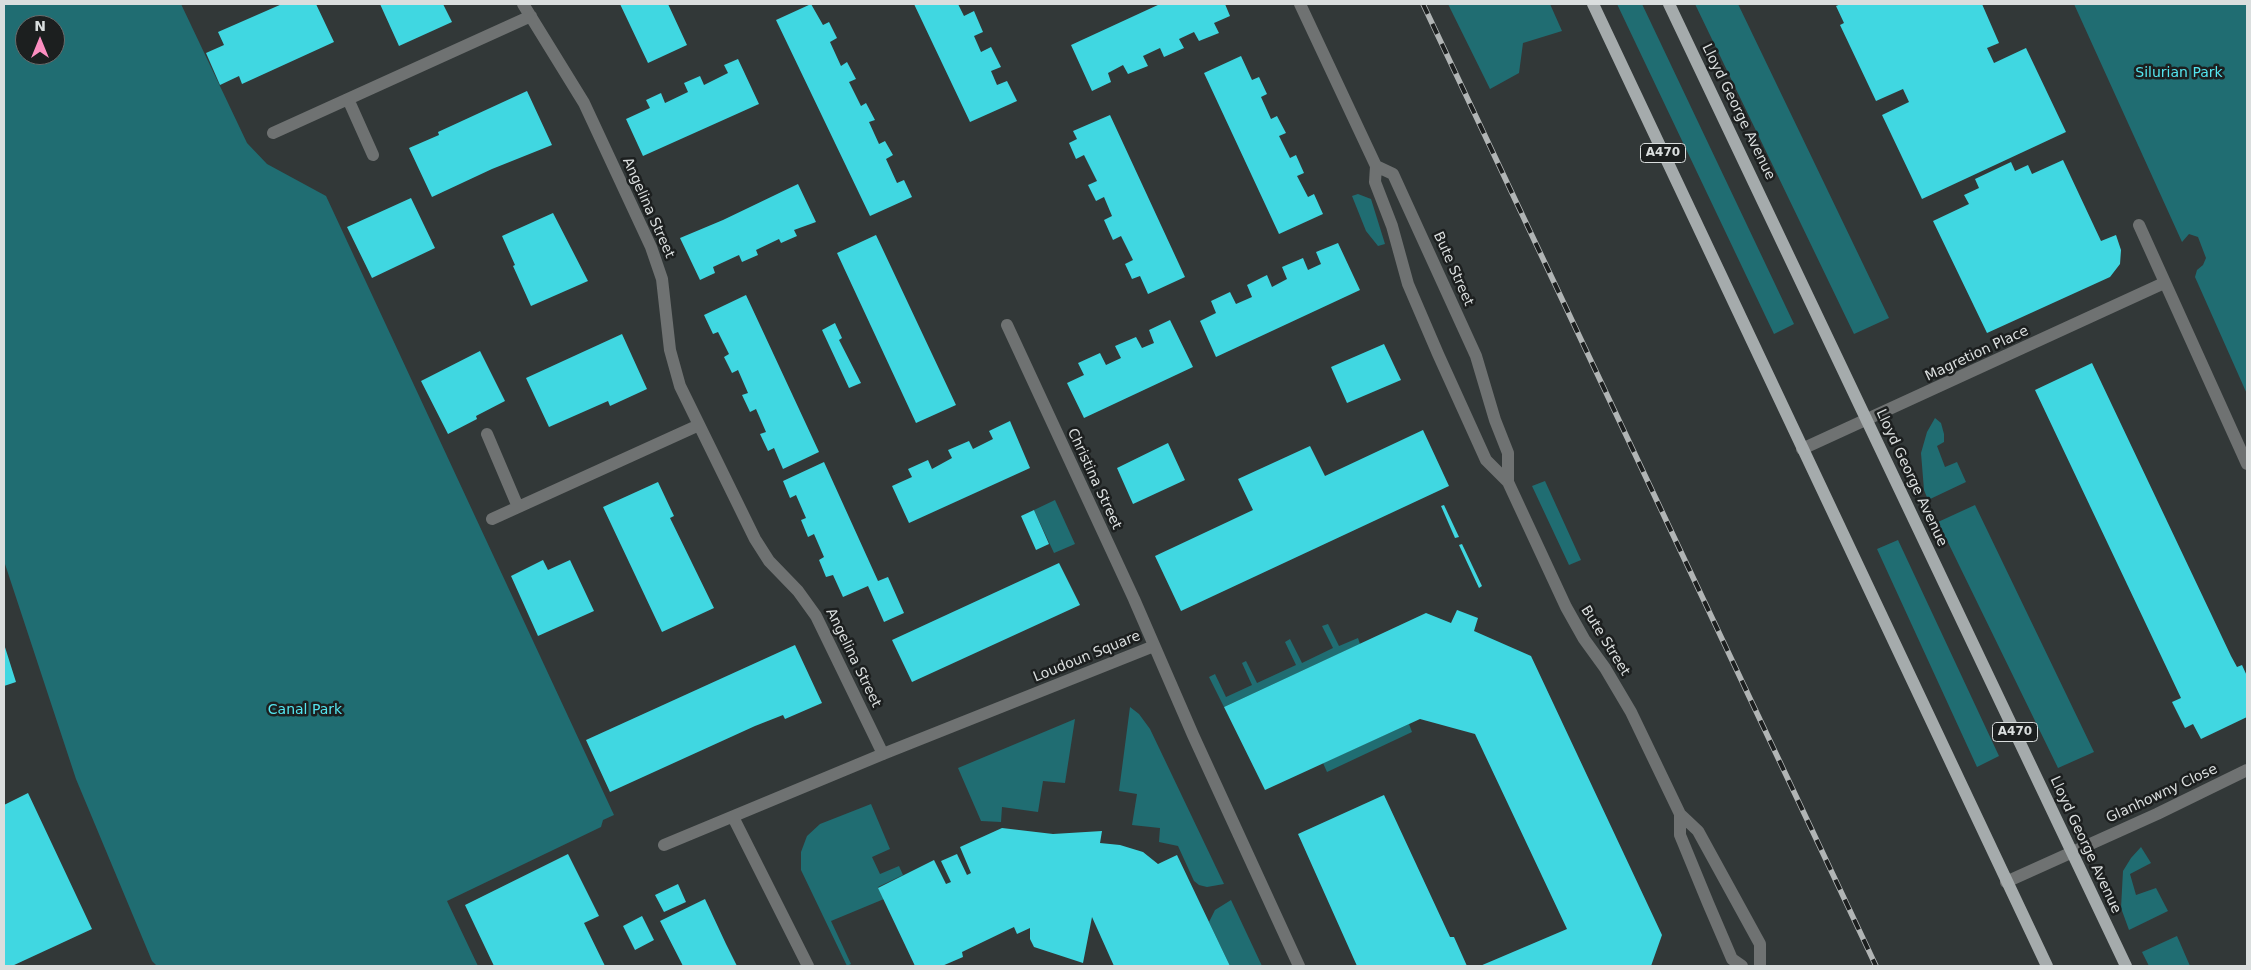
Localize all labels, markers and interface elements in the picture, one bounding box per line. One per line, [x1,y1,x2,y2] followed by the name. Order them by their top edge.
[15,15,65,65] north arrow
[34,18,46,34] text: N
[1698,41,1778,183] street label: Lloyd George Avenue
[2135,65,2223,81] park label: Silurian Park
[1640,144,1686,162] road number: A470
[618,155,678,261] street label: Angelina Street
[1429,229,1477,309] street label: Bute Street
[1923,323,2031,385] street label: Magretion Place
[1872,407,1950,549] street label: Lloyd George Avenue
[1063,426,1125,532] street label: Christina Street
[1577,603,1633,679] street label: Bute Street
[822,606,884,710] street label: Angelina Street
[1031,628,1143,686] street label: Loudoun Square
[268,702,342,718] park label: Canal Park
[1992,722,2038,742] road number: A470
[2104,761,2220,827] street label: Glanhowny Close
[2046,774,2124,916] street label: Lloyd George Avenue

